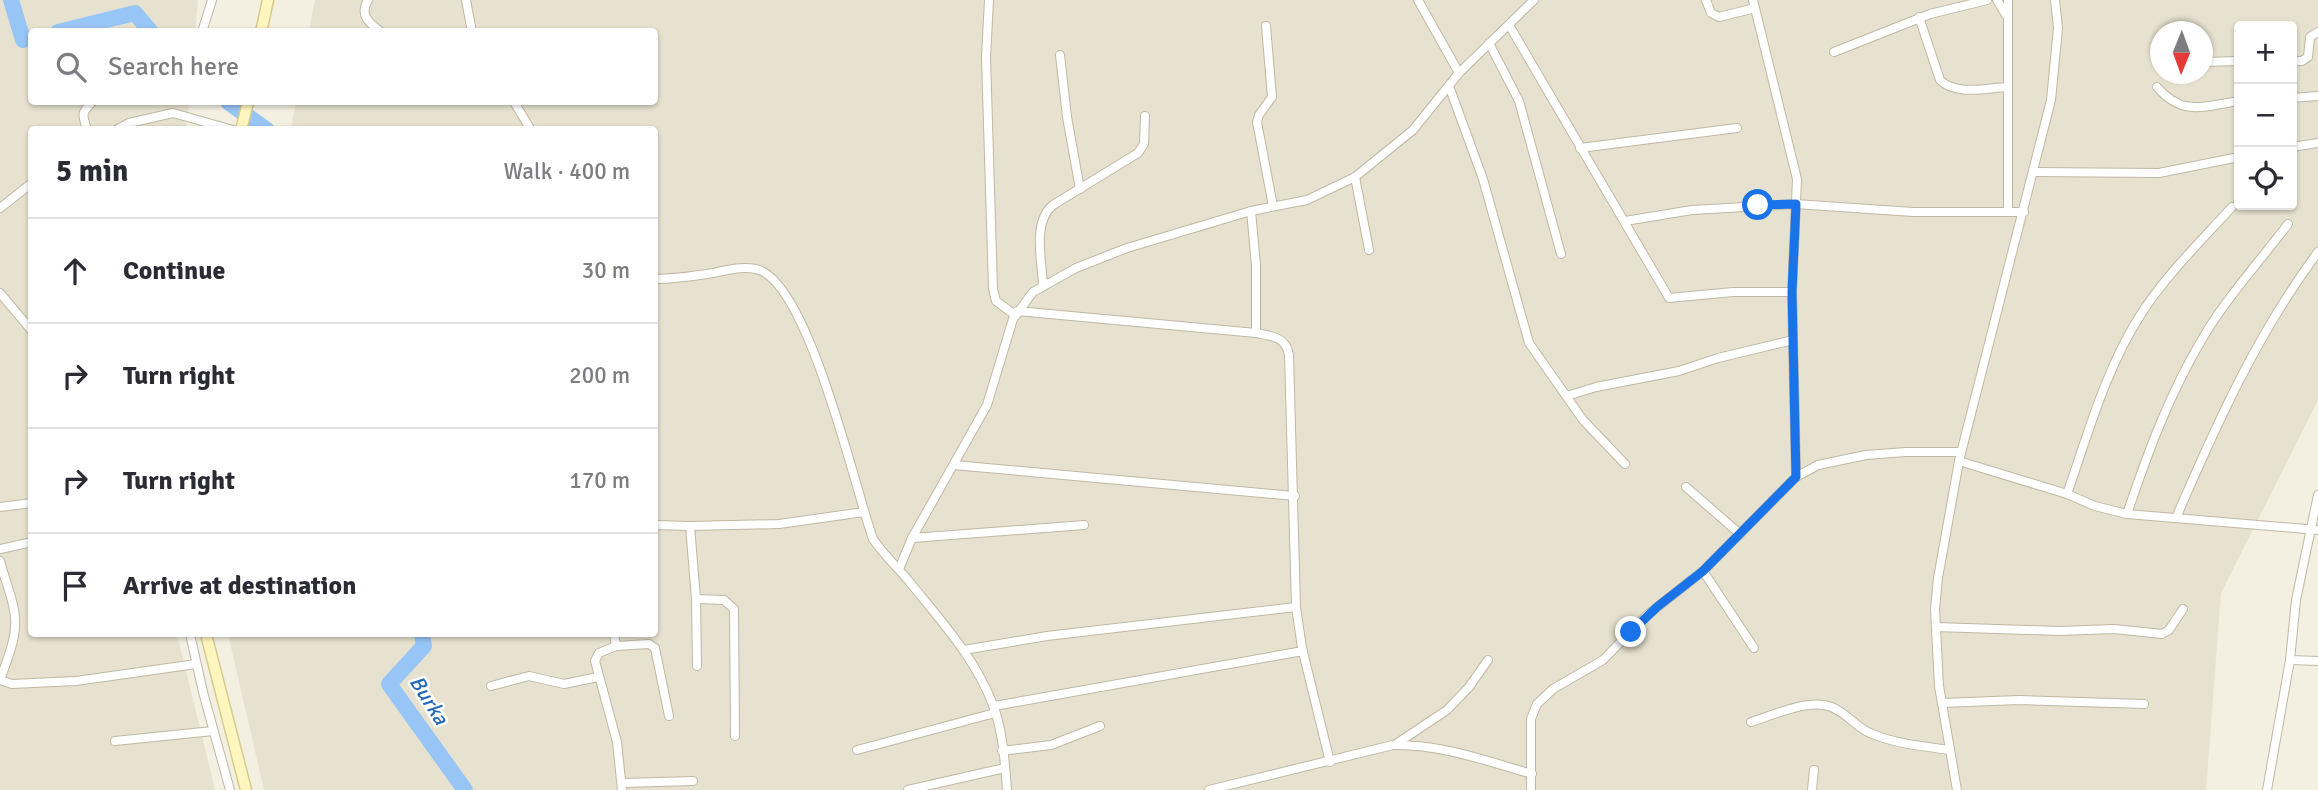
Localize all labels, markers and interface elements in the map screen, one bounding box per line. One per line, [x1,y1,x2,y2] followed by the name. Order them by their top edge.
[2150,21,2213,84] north arrow
[2234,21,2297,210] map controls
[2234,21,2297,84] button: +
[28,28,658,105] search box
[52,48,90,86] icon: search
[108,51,239,83] text: Search here
[2234,84,2297,147] button: −
[2234,147,2297,210] button: locate
[56,153,128,190] text: 5 min
[504,157,630,186] text: Walk · 400 m
[1742,189,1773,220] route start
[56,252,94,290] icon: ahead
[123,255,225,287] text: Continue
[582,256,630,285] text: 30 m
[56,357,94,395] icon: right
[123,360,235,392] text: Turn right
[569,361,630,390] text: 200 m
[56,462,94,500] icon: right
[123,465,235,497] text: Turn right
[569,466,630,495] text: 170 m
[56,567,94,605] icon: arrive
[123,570,356,602] text: Arrive at destination
[1615,616,1646,647] route end
[404,671,455,731] water label: Burka

